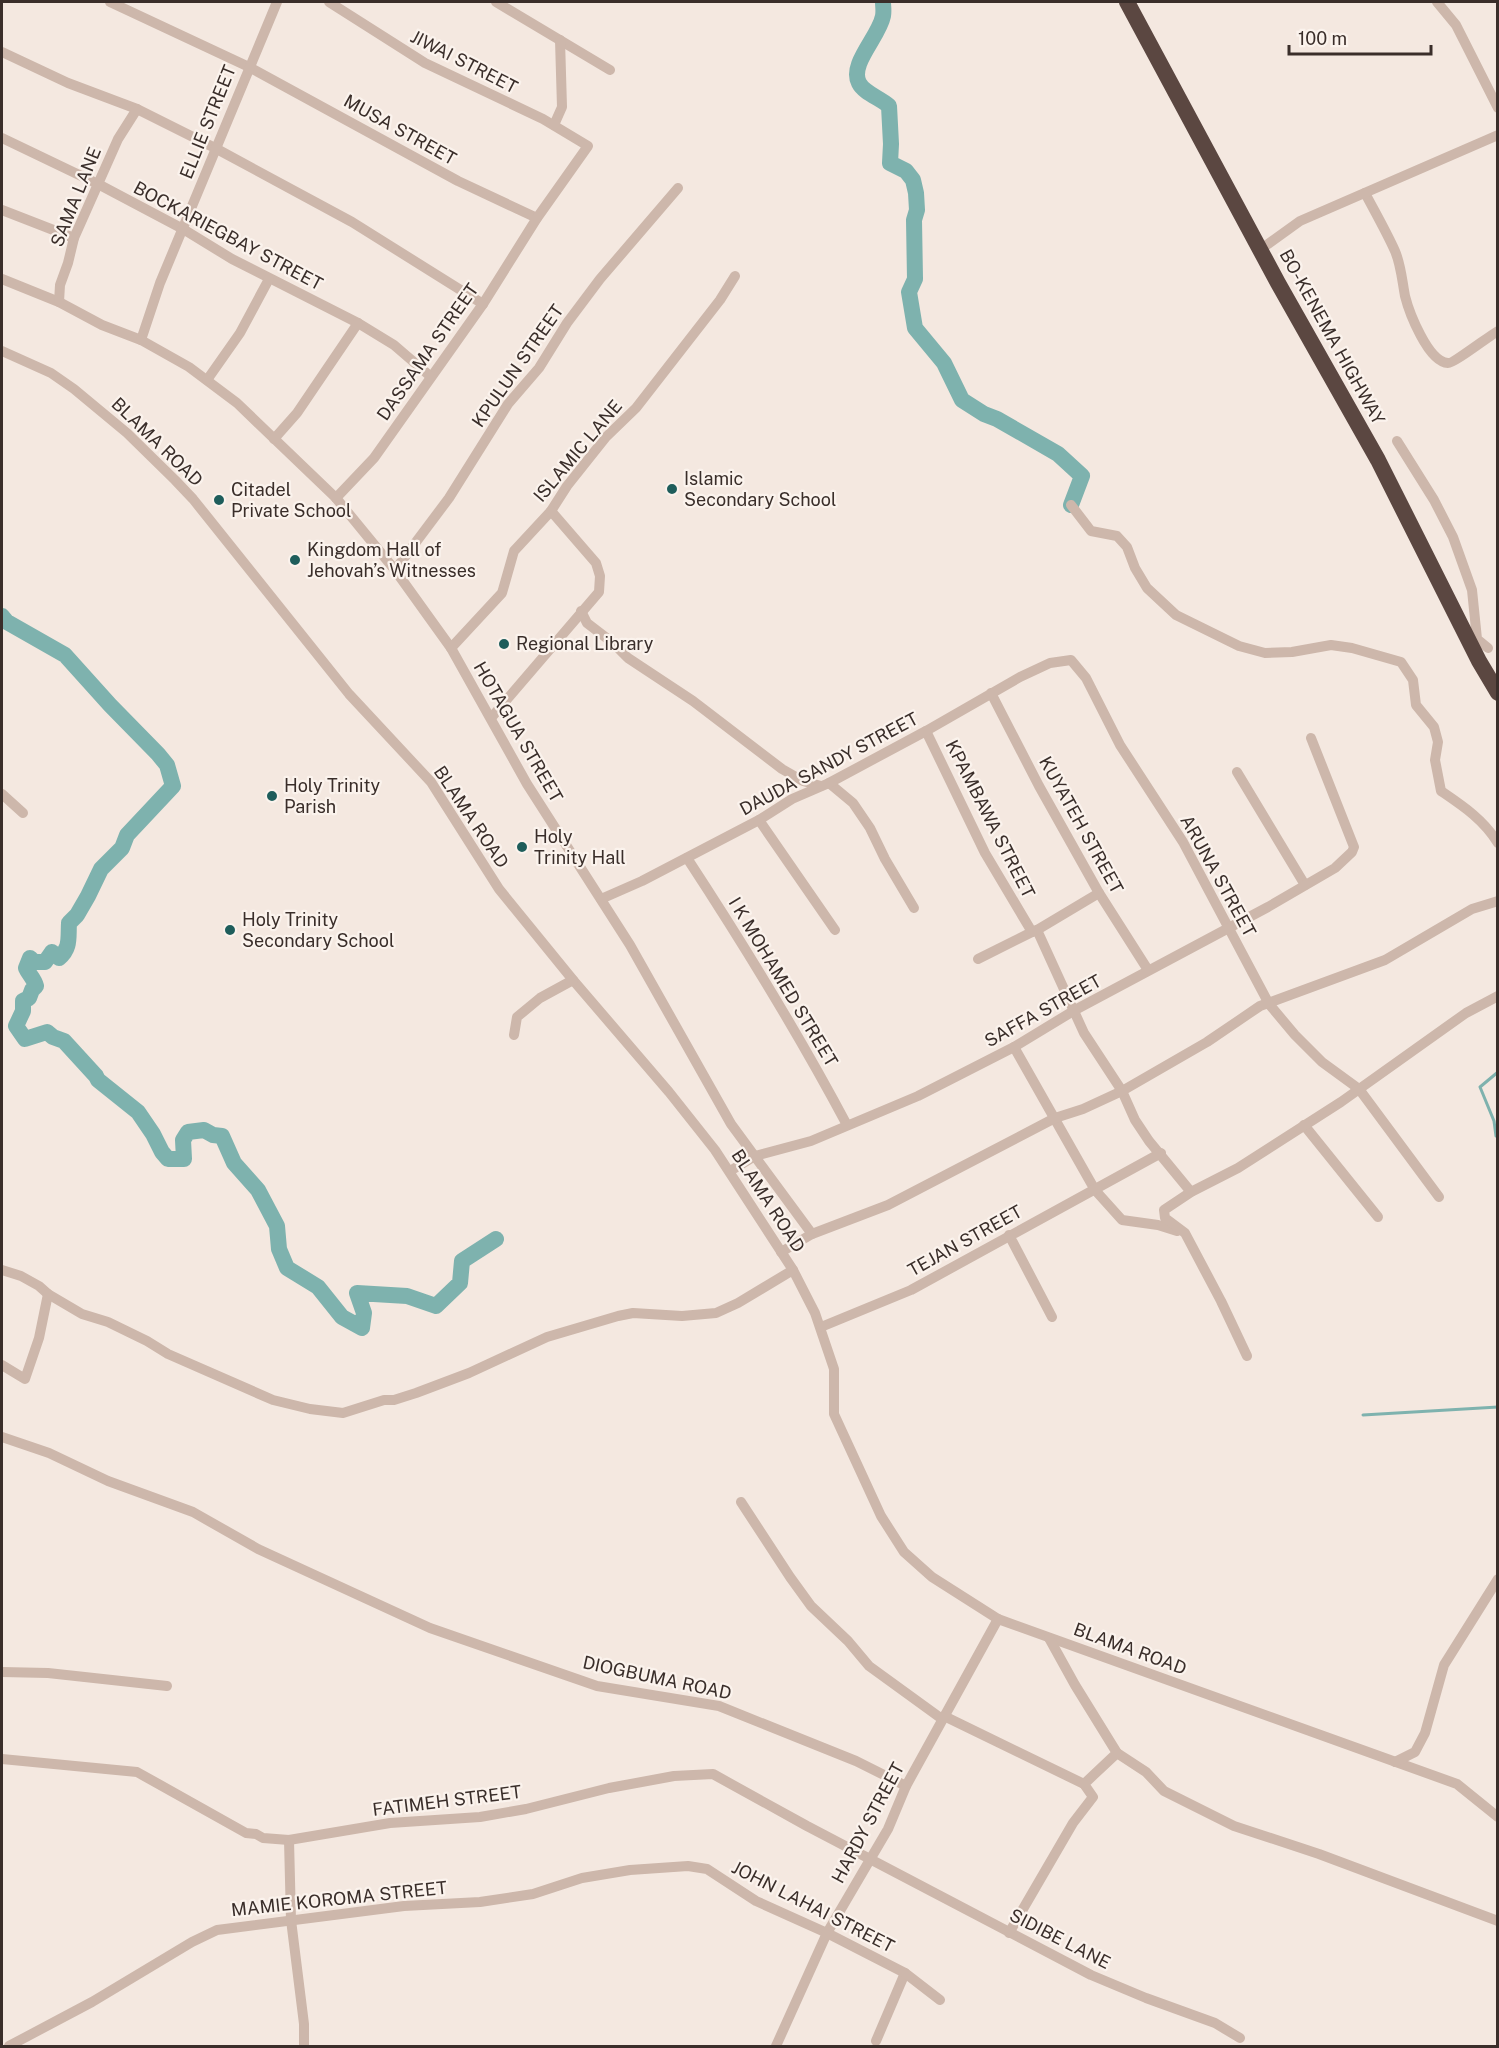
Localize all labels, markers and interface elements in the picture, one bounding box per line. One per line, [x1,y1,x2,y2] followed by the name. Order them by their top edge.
[1289,18,1432,56] scale bar
[407,26,522,98] street label: JIWAI STREET
[1298,28,1347,49] text: 100 m
[175,62,240,182] street label: ELLIE STREET
[340,90,460,169] street label: MUSA STREET
[46,144,105,250] street label: SAMA LANE
[130,177,327,295] street label: BOCKARIEGBAY STREET
[1276,246,1389,428] street label: BO-KENEMA HIGHWAY
[372,279,483,424] street label: DASSAMA STREET
[467,300,568,431] street label: KPULUN STREET
[107,393,207,490] street label: BLAMA ROAD
[529,395,626,506] street label: ISLAMIC LANE
[684,468,836,510] place label: Islamic Secondary School
[231,479,352,521] place label: Citadel Private School
[665,482,679,496] marker: Islamic Secondary School
[212,493,226,507] marker: Citadel Private School
[307,539,476,581] place label: Kingdom Hall of Jehovah’s Witnesses
[288,553,302,567] marker: Kingdom Hall of Jehovah’s Witnesses
[516,633,654,654] place label: Regional Library
[497,637,511,651] marker: Regional Library
[470,658,567,806] street label: HOTAGUA STREET
[736,707,922,820] street label: DAUDA SANDY STREET
[941,736,1040,902] street label: KPAMBAWA STREET
[1035,753,1128,897] street label: KUYATEH STREET
[430,762,513,872] street label: BLAMA ROAD
[284,775,380,817] place label: Holy Trinity Parish
[265,789,279,803] marker: Holy Trinity Parish
[1176,811,1261,941] street label: ARUNA STREET
[534,826,626,868] place label: Holy Trinity Hall
[515,840,529,854] marker: Holy Trinity Hall
[724,893,843,1071] street label: I K MOHAMED STREET
[242,909,394,951] place label: Holy Trinity Secondary School
[223,923,237,937] marker: Holy Trinity Secondary School
[981,970,1105,1051] street label: SAFFA STREET
[727,1145,810,1256] street label: BLAMA ROAD
[904,1200,1026,1281] street label: TEJAN STREET
[1071,1618,1189,1679] street label: BLAMA ROAD
[581,1651,733,1704] street label: DIOGBUMA ROAD
[827,1759,908,1887] street label: HARDY STREET
[371,1781,523,1820] street label: FATIMEH STREET
[728,1856,898,1957] street label: JOHN LAHAI STREET
[230,1877,448,1920] street label: MAMIE KOROMA STREET
[1006,1904,1114,1973] street label: SIDIBE LANE

